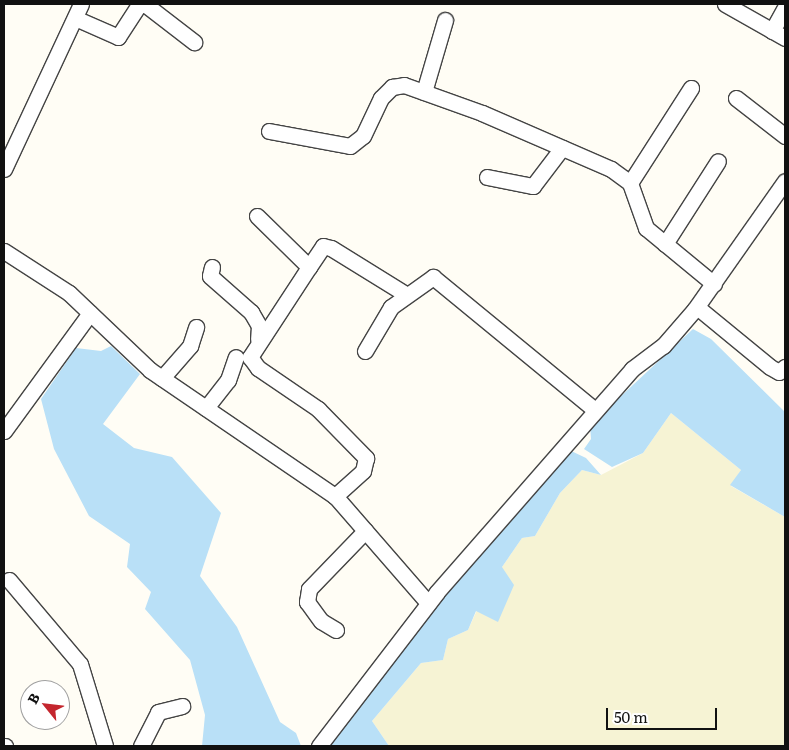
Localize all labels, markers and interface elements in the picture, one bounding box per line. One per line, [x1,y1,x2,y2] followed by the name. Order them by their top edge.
[20,680,70,730] north arrow
[22,689,44,707] text: B
[609,698,720,730] scale bar
[614,705,648,728] text: 50 m

